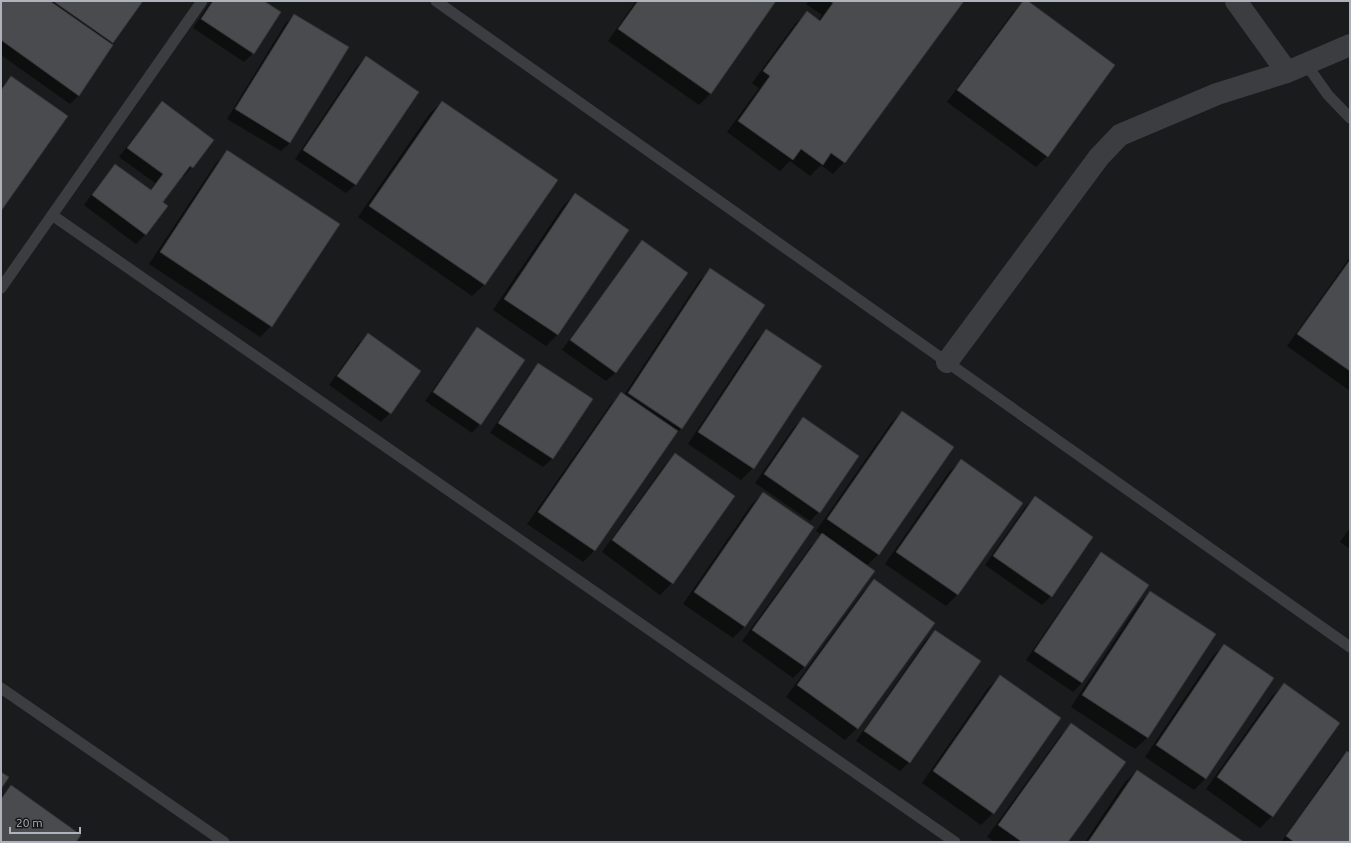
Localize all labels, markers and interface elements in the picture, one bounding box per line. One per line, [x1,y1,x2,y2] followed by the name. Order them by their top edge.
[10,809,80,835] scale bar
[16,816,43,829] text: 20 m

